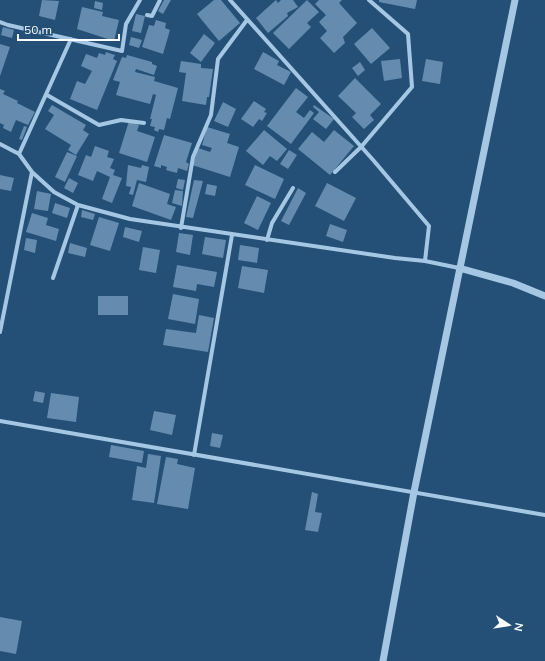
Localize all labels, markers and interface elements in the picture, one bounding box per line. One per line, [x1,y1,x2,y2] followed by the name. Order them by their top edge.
[18,16,119,42] scale bar
[24,22,52,37] text: 50 m
[489,605,529,645] north arrow
[511,622,526,633] text: N

